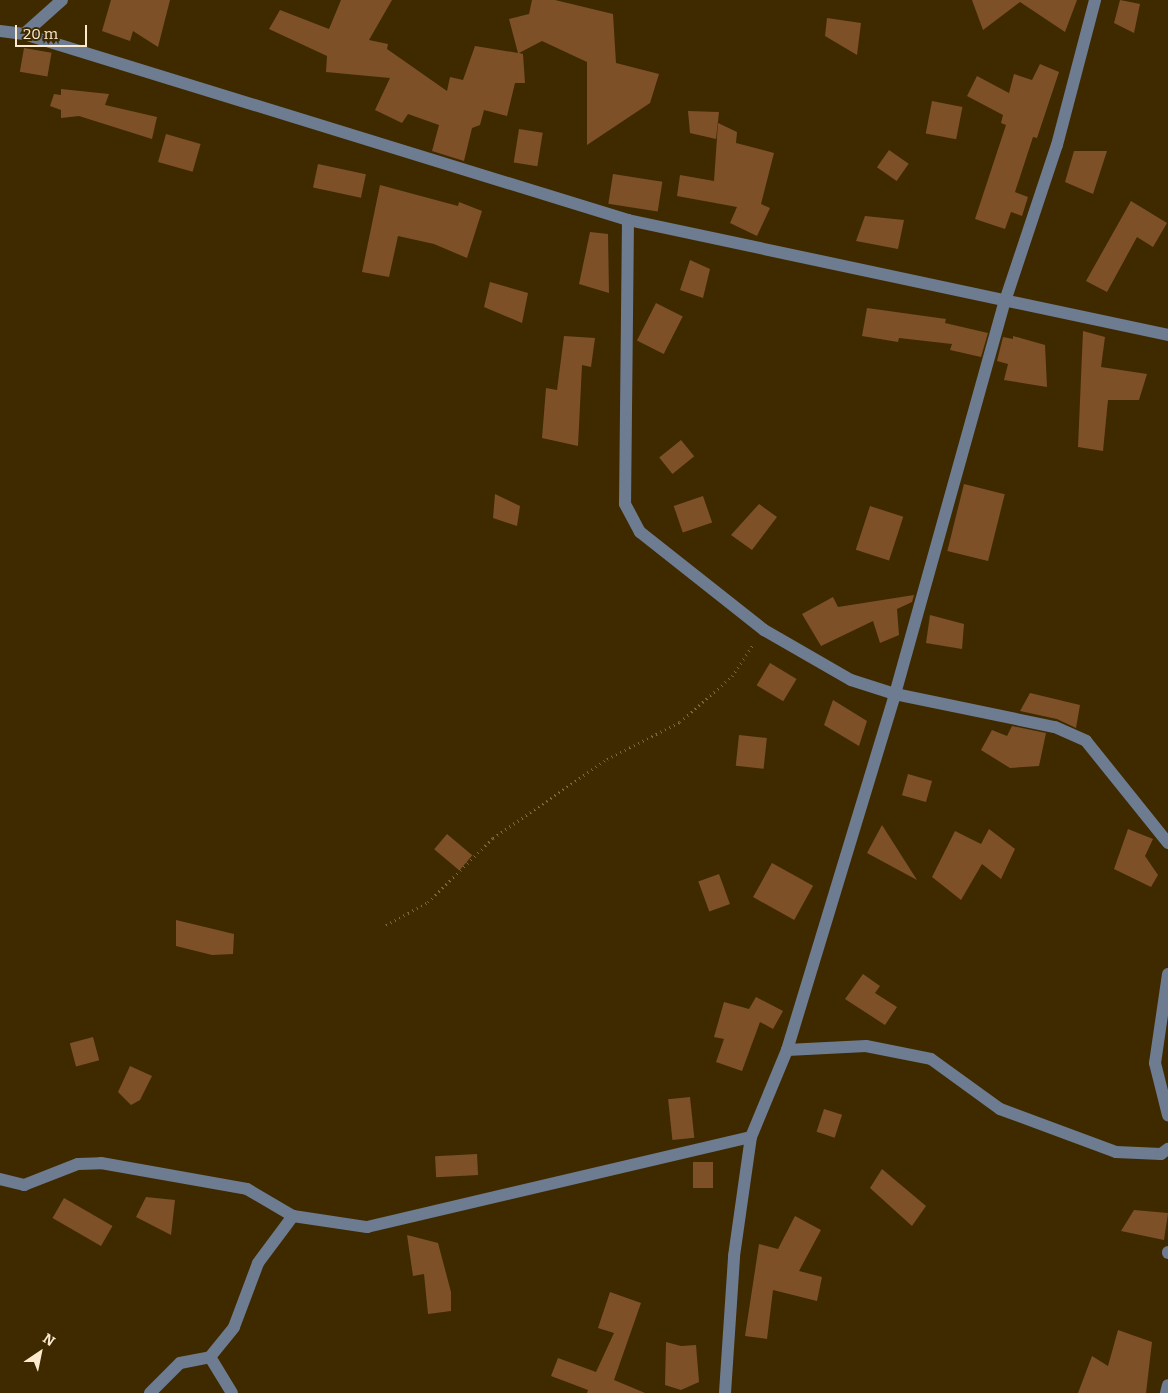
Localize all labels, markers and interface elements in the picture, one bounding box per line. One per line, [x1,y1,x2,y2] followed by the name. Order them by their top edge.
[18,15,90,47] scale bar
[23,25,58,43] text: 20 m
[15,1328,65,1378] north arrow
[39,1330,58,1350] text: N

